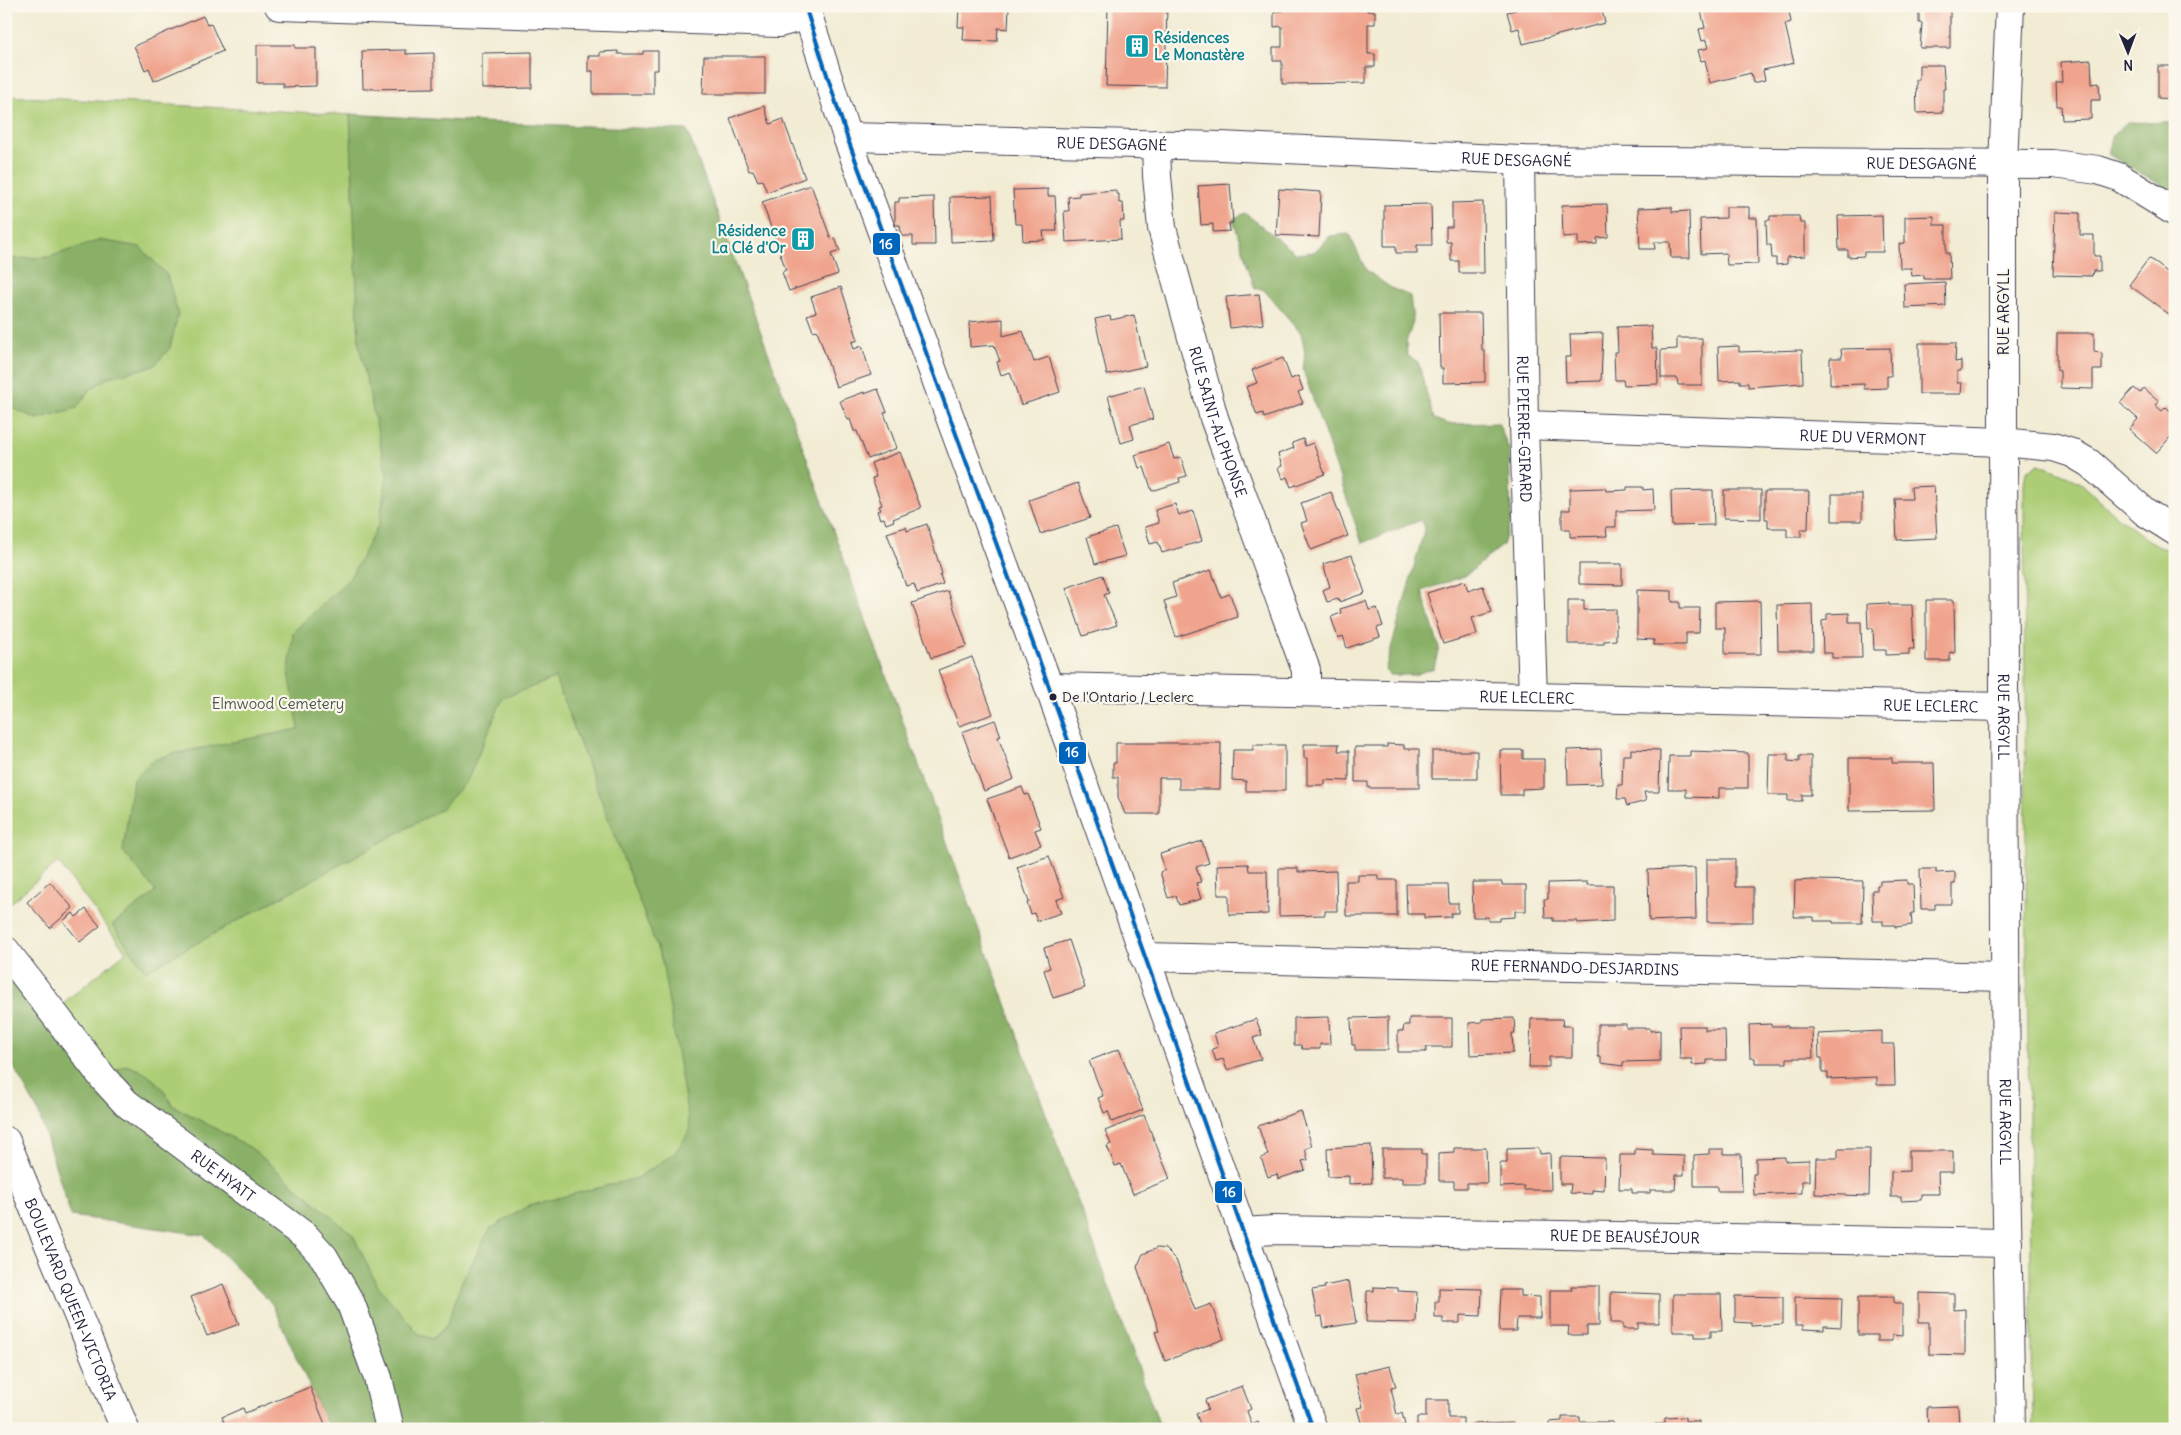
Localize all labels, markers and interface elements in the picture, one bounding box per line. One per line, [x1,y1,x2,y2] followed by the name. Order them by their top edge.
[1154,28,1245,64] place label: Résidences Le Monastère
[2104,28,2154,78] north arrow
[1124,33,1150,59] building icon: Résidences Le Monastère
[2123,56,2133,74] text: N
[1056,133,1168,154] street label: RUE DESGAGNÉ
[1461,148,1572,170] street label: RUE DESGAGNÉ
[1866,153,1977,173] street label: RUE DESGAGNÉ
[712,221,787,257] place label: Résidence La Clé d'Or
[790,226,816,252] building icon: Résidence La Clé d'Or
[872,232,901,256] line badge: 16
[879,235,893,253] text: 16
[1994,269,2013,355] street label: RUE ARGYLL
[1185,344,1252,500] street label: RUE SAINT-ALPHONSE
[1513,355,1536,503] street label: RUE PIERRE-GIRARD
[1799,425,1926,449] street label: RUE DU VERMONT
[1994,673,2014,760] street label: RUE ARGYLL
[1479,687,1575,707] street label: RUE LECLERC
[1062,688,1194,706] place label: De l'Ontario / Leclerc
[1048,692,1058,702] marker: De l'Ontario / Leclerc
[212,694,344,713] park label: Elmwood Cemetery
[1883,695,1979,716] street label: RUE LECLERC
[1058,741,1087,765] line badge: 16
[1065,743,1079,761] text: 16
[1470,955,1679,979] street label: RUE FERNANDO-DESJARDINS
[1996,1078,2016,1165] street label: RUE ARGYLL
[187,1145,259,1205] street label: RUE HYATT
[1214,1180,1243,1204] line badge: 16
[1222,1183,1236,1201] text: 16
[21,1195,122,1403] street label: BOULEVARD QUEEN-VICTORIA
[1550,1225,1701,1247] street label: RUE DE BEAUSÉJOUR

